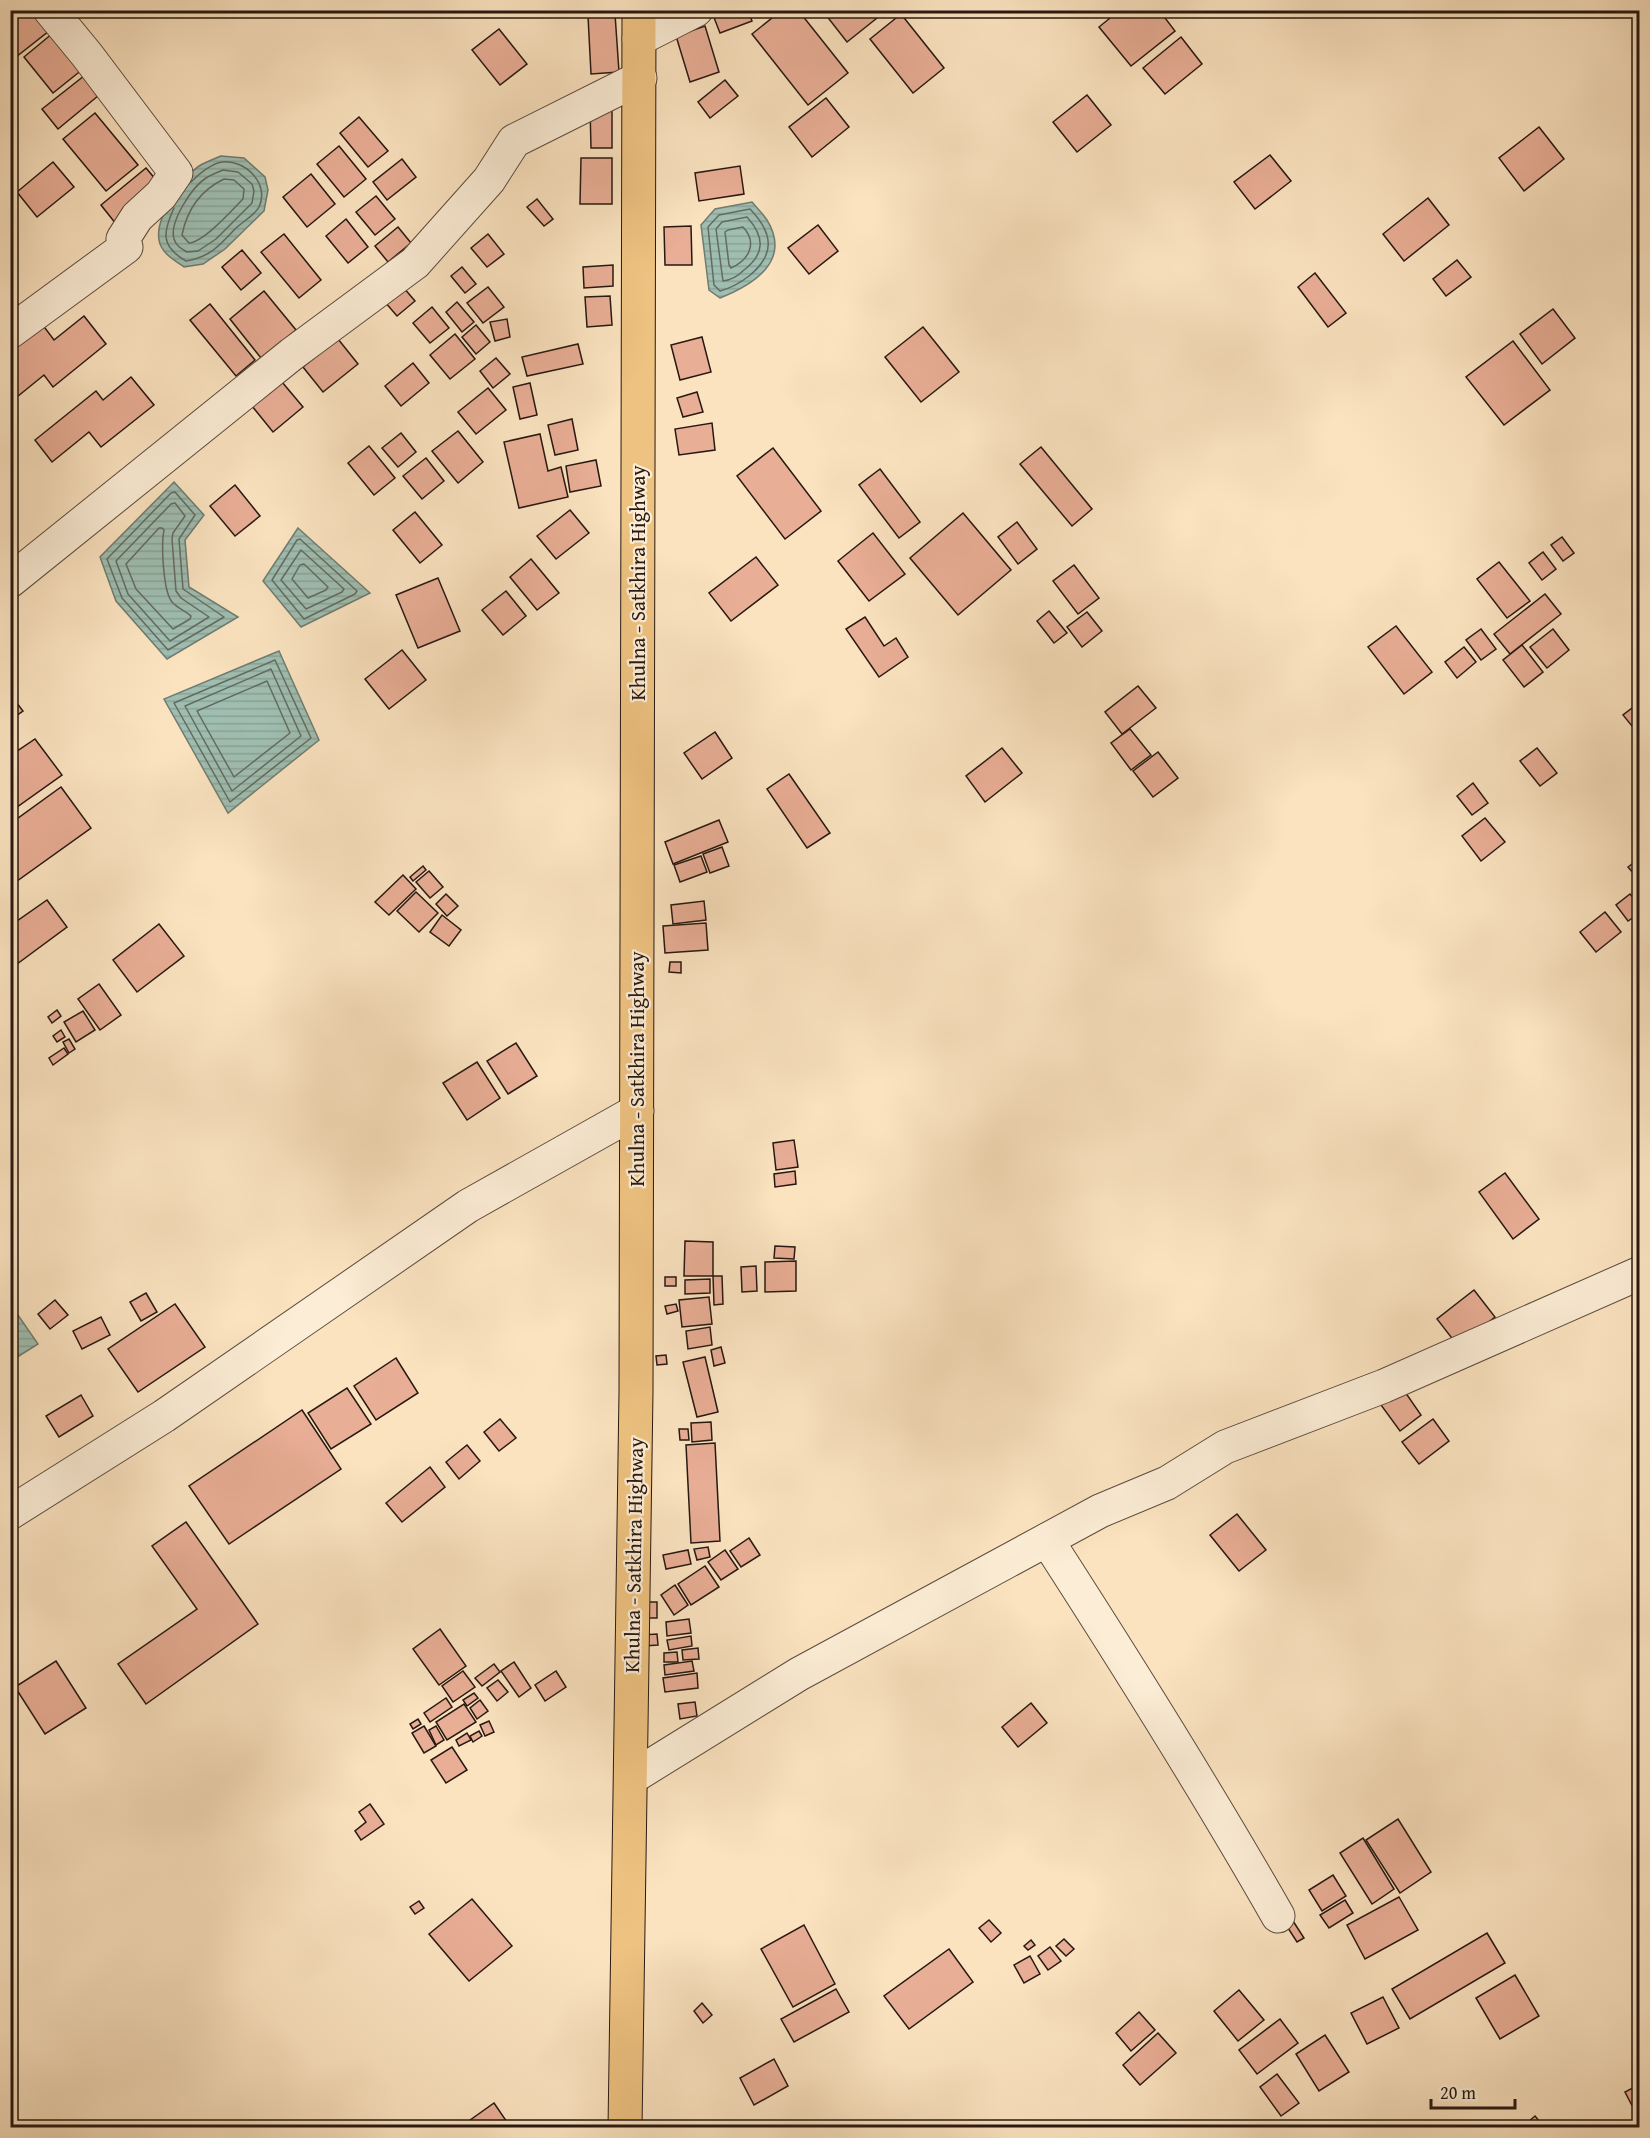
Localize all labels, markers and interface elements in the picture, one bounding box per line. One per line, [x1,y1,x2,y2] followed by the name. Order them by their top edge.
[622,465,653,701] street label: Khulna - Satkhira Highway
[621,951,652,1187] street label: Khulna - Satkhira Highway
[616,1436,651,1673] street label: Khulna - Satkhira Highway
[1431,2072,1515,2110] scale bar
[1440,2079,1476,2106] text: 20 m

